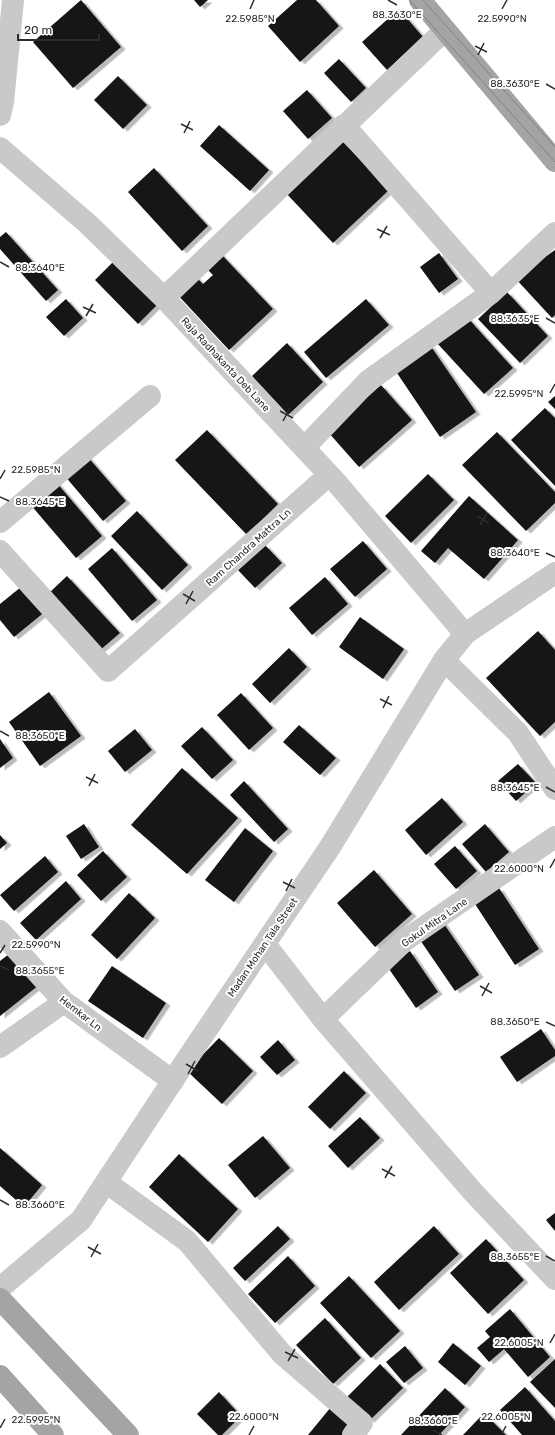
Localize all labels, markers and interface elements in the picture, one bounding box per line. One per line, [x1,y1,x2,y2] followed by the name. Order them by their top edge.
[372,9,422,21] text: 88.3630°E
[225,13,275,25] text: 22.5985°N
[477,13,527,25] text: 22.5990°N
[18,16,99,42] scale bar
[24,23,52,37] text: 20 m
[490,78,540,90] text: 88.3630°E
[15,262,65,274] text: 88.3640°E
[490,313,540,325] text: 88.3635°E
[178,315,272,415] street label: Raja Radhakanta Deb Lane
[495,388,543,400] text: 22.5995°N
[11,464,61,476] text: 22.5985°N
[15,496,65,508] text: 88.3645°E
[204,506,294,589] street label: Ram Chandra Mattra Ln
[490,547,540,559] text: 88.3640°E
[15,730,65,742] text: 88.3650°E
[490,782,540,794] text: 88.3645°E
[494,863,544,875] text: 22.6000°N
[399,895,470,950] street label: Gokul Mitra Lane
[225,896,300,999] street label: Madan Mohan Tala Street
[11,939,61,951] text: 22.5990°N
[15,965,65,977] text: 88.3655°E
[57,994,104,1034] street label: Hemkar Ln
[490,1016,540,1028] text: 88.3650°E
[15,1199,65,1211] text: 88.3660°E
[490,1251,540,1263] text: 88.3655°E
[494,1337,544,1349] text: 22.6005°N
[229,1411,279,1423] text: 22.6000°N
[481,1411,531,1423] text: 22.6005°N
[12,1414,60,1426] text: 22.5995°N
[408,1415,458,1427] text: 88.3660°E

